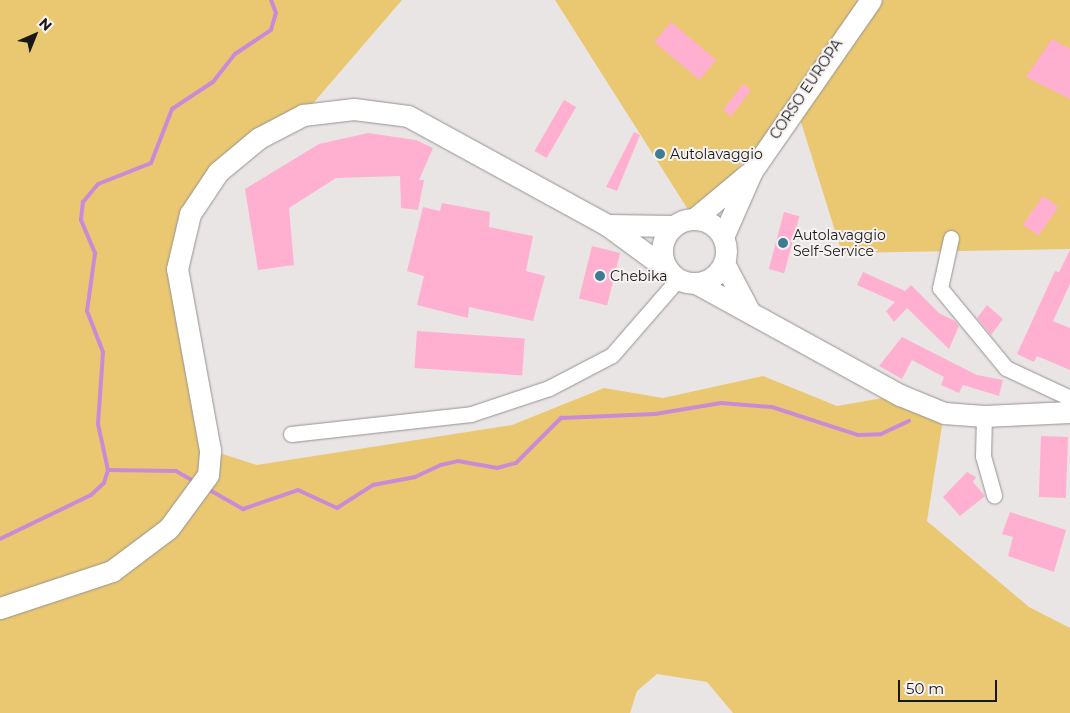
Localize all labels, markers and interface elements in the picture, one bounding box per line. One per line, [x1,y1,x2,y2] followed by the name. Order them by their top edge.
[10,10,60,60] north arrow
[35,14,56,35] text: N
[766,36,846,142] street label: CORSO EUROPA
[670,146,763,162] place label: Autolavaggio
[654,148,666,160] marker: Autolavaggio
[793,227,886,260] place label: Autolavaggio Self-Service
[777,237,789,249] marker: Autolavaggio Self-Service
[610,268,668,284] place label: Chebika
[594,270,606,282] marker: Chebika
[900,670,999,702] scale bar
[906,679,944,698] text: 50 m

